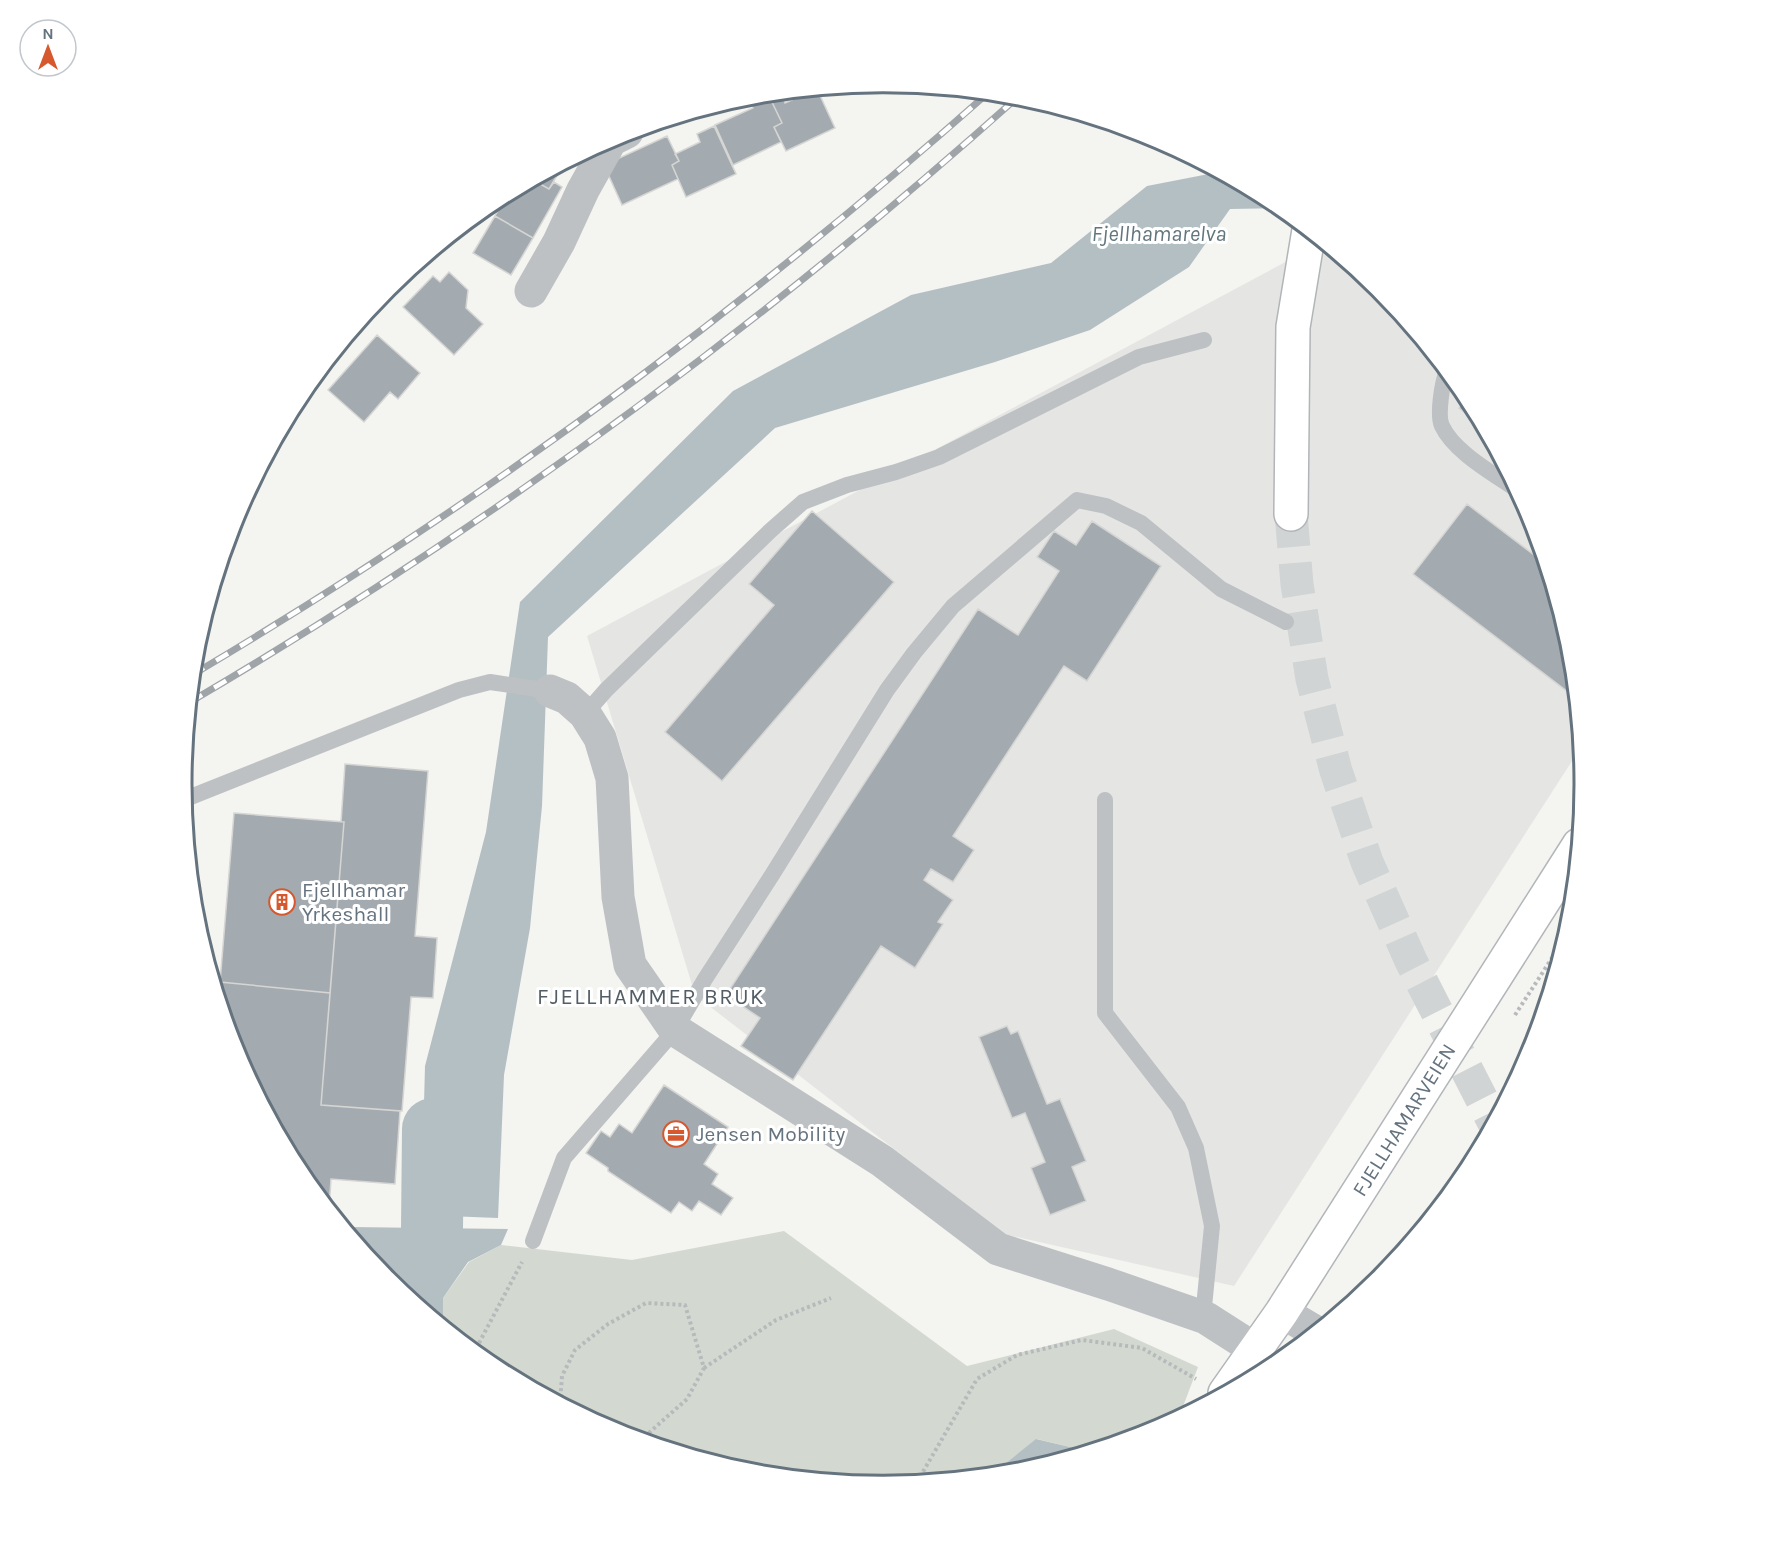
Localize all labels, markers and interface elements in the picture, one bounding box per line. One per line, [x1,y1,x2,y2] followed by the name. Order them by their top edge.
[18,18,78,78] north arrow
[42,24,54,43] text: N
[1092,221,1226,247] water label: Fjellhamarelva
[302,878,406,926] place label: Fjellhamar Yrkeshall
[267,887,297,917] building icon: Fjellhamar Yrkeshall
[537,984,765,1010] district label: FJELLHAMMER BRUK
[1347,1039,1461,1201] street label: FJELLHAMARVEIEN
[661,1119,691,1149] office icon: Jensen Mobility
[696,1122,845,1146] place label: Jensen Mobility

